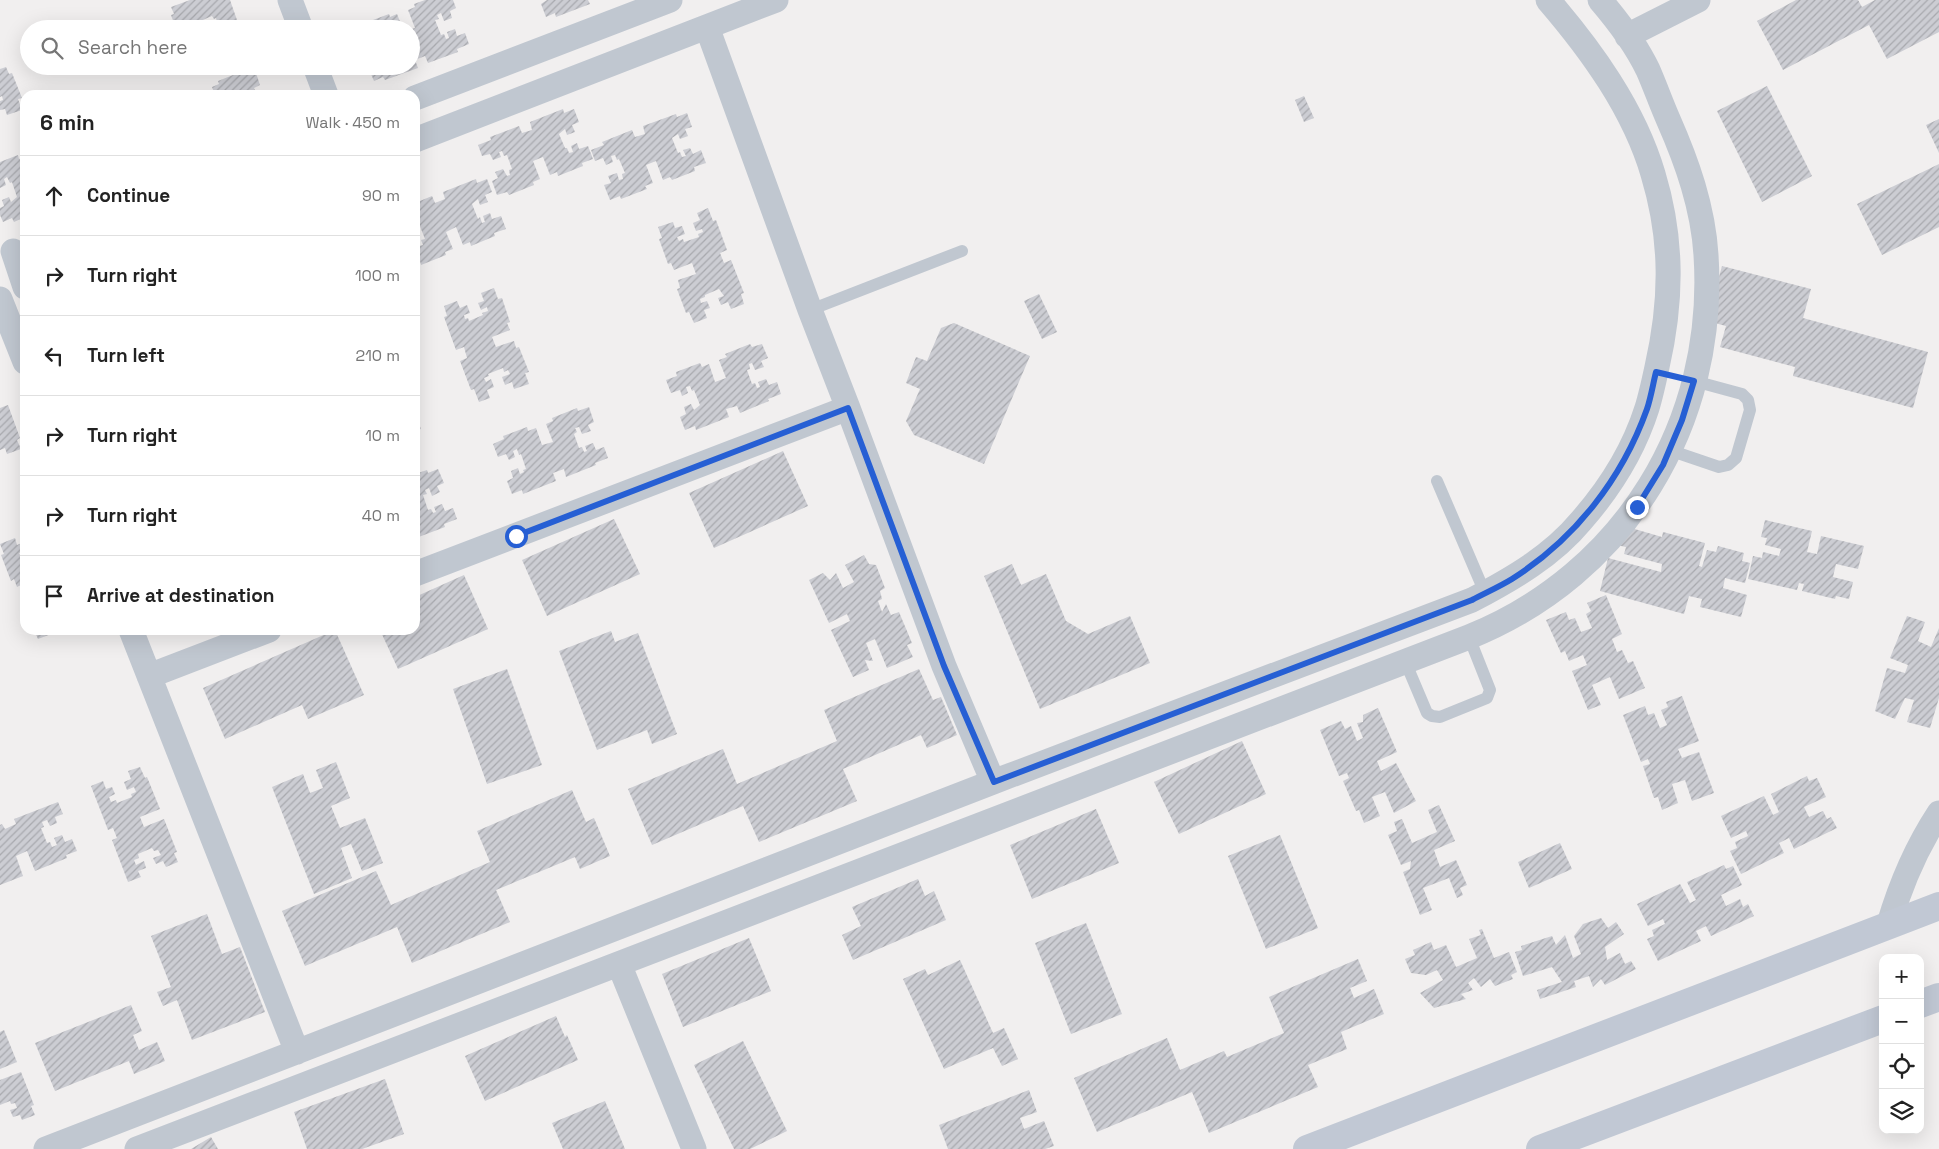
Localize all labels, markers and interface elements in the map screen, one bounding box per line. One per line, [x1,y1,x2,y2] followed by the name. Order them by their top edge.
[20,20,420,75] search box
[38,34,66,62] icon: search
[78,35,188,60] text: Search here
[40,109,95,136] text: 6 min
[306,112,400,133] text: Walk · 450 m
[40,182,68,210] icon: ahead
[87,183,170,208] text: Continue
[362,185,400,206] text: 90 m
[40,262,68,290] icon: right
[87,263,177,288] text: Turn right
[355,265,400,286] text: 100 m
[40,342,68,370] icon: left
[87,343,165,368] text: Turn left
[356,345,400,366] text: 210 m
[40,422,68,450] icon: right
[87,423,177,448] text: Turn right
[365,425,400,446] text: 10 m
[1626,496,1649,519] route end
[40,502,68,530] icon: right
[87,503,177,528] text: Turn right
[362,505,400,526] text: 40 m
[505,525,528,548] route start
[40,582,68,610] icon: arrive
[87,583,275,608] text: Arrive at destination
[1879,954,1924,1134] map controls
[1879,954,1924,999] button: +
[1879,999,1924,1044] button: −
[1879,1044,1924,1089] button: locate
[1879,1089,1924,1134] button: layers

